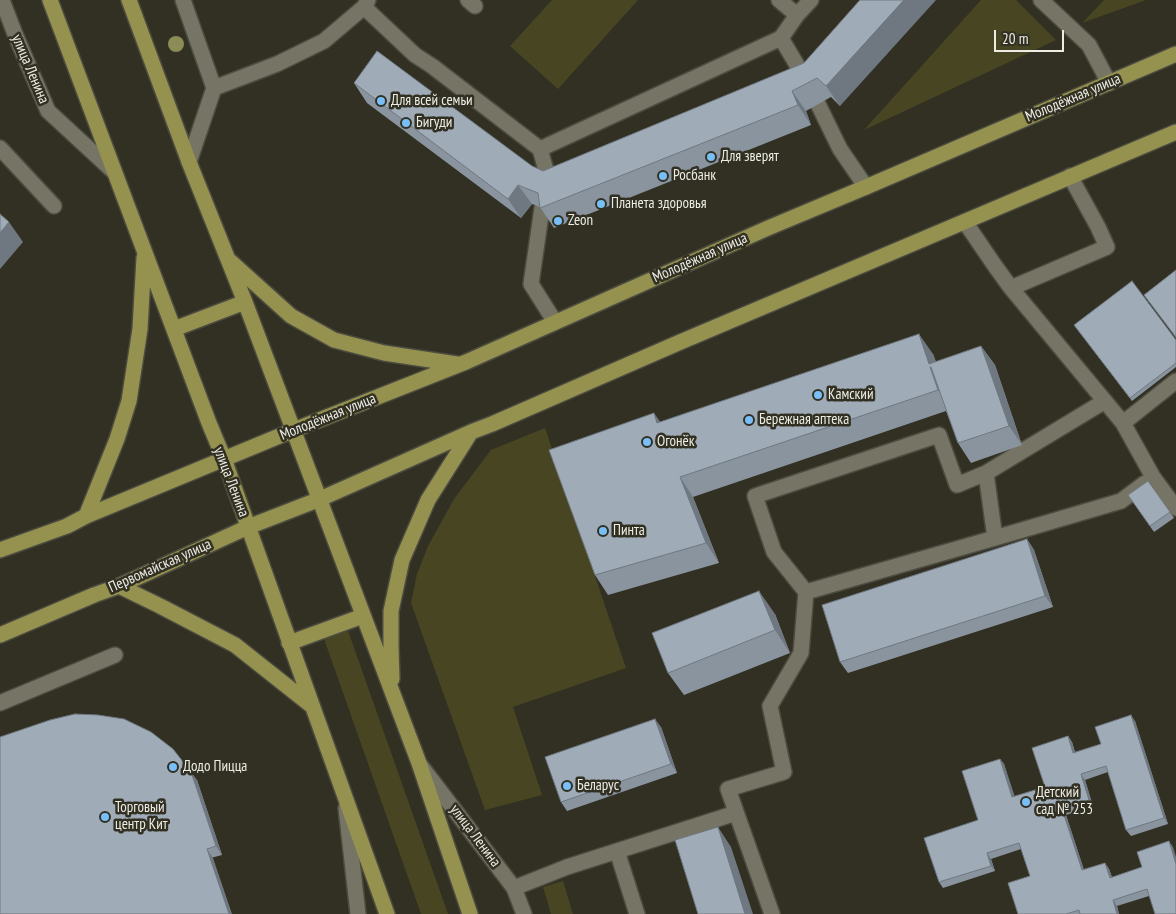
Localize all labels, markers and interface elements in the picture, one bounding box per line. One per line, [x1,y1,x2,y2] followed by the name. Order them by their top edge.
[996,20,1066,52] scale bar
[1002,29,1028,48] text: 20 m
[7,32,53,106] street label: улица Ленина
[1023,70,1123,126] street label: Молодёжная улица
[391,92,473,110] place label: Для всей семьи
[375,95,387,107] marker: Для всей семьи
[416,114,452,132] place label: Бигуди
[400,117,412,129] marker: Бигуди
[721,148,779,166] place label: Для зверят
[705,151,717,163] marker: Для зверят
[673,167,716,185] place label: Росбанк
[657,170,669,182] marker: Росбанк
[611,195,707,213] place label: Планета здоровья
[595,198,607,210] marker: Планета здоровья
[568,212,593,230] place label: Zeon
[552,215,564,227] marker: Zeon
[650,229,750,287] street label: Молодёжная улица
[828,386,874,404] place label: Камский
[812,389,824,401] marker: Камский
[278,390,378,444] street label: Молодёжная улица
[759,411,849,429] place label: Бережная аптека
[743,414,755,426] marker: Бережная аптека
[657,433,694,451] place label: Огонёк
[641,436,653,448] marker: Огонёк
[209,445,253,519] street label: улица Ленина
[613,522,645,540] place label: Пинта
[597,525,609,537] marker: Пинта
[106,535,214,597] street label: Первомайская улица
[183,758,247,776] place label: Додо Пицца
[167,761,179,773] marker: Додо Пицца
[577,777,619,795] place label: Беларус
[561,780,573,792] marker: Беларус
[1036,784,1093,819] place label: Детский сад № 253
[1020,796,1032,808] marker: Детский сад № 253
[115,799,168,834] place label: Торговый центр Кит
[446,801,504,871] street label: улица Ленина
[99,811,111,823] marker: Торговый центр Кит

